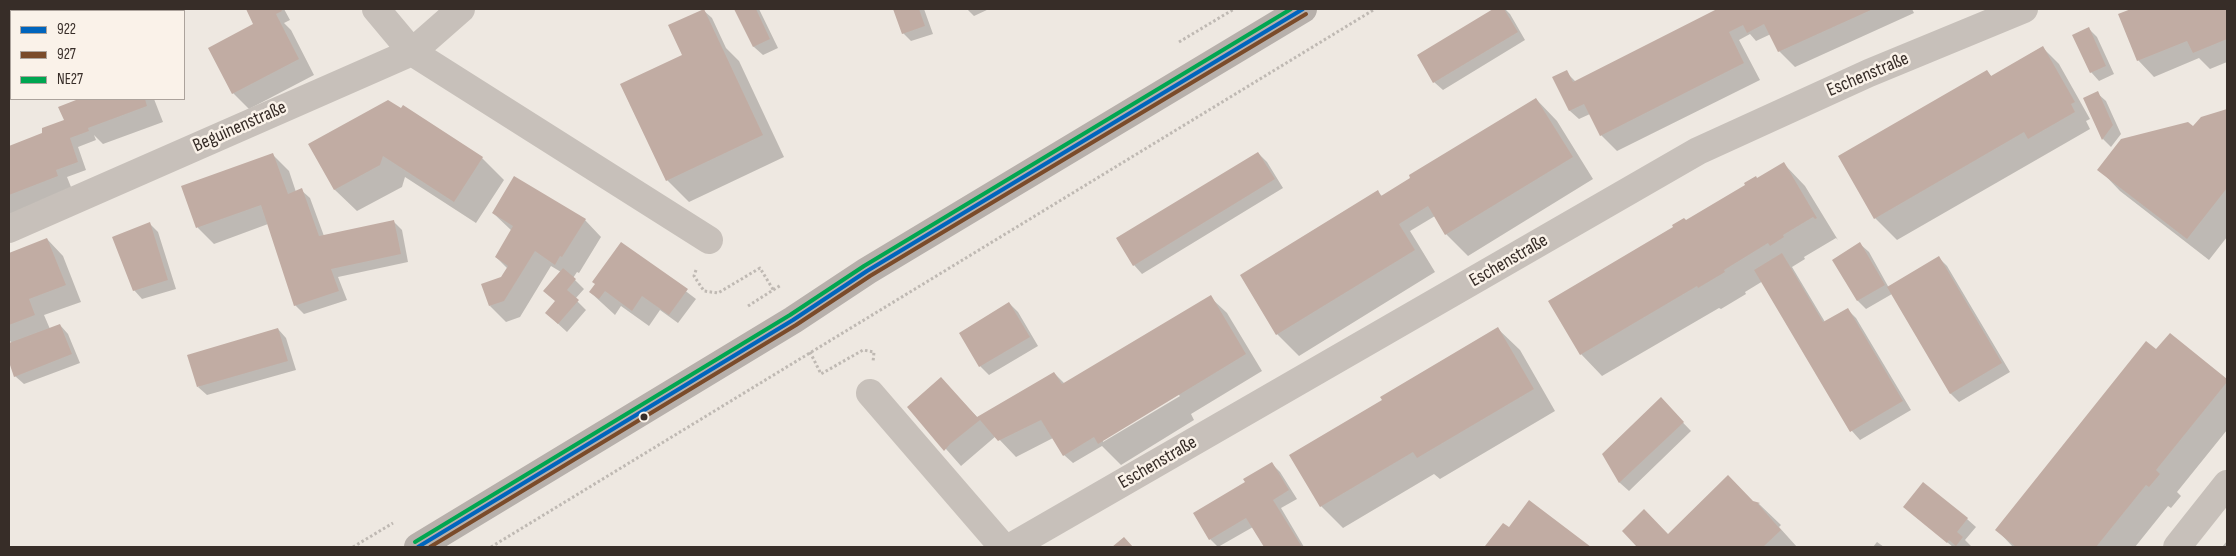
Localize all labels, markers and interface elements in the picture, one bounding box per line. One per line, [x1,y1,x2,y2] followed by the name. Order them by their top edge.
[10,10,185,100] legend
[57,20,76,39] text: 922
[57,45,76,64] text: 927
[1824,48,1912,102] street label: Eschenstraße
[57,70,83,89] text: NE27
[190,96,290,158] street label: Beguinenstraße
[1466,229,1552,293] street label: Eschenstraße
[639,412,649,422] unlabelled marker
[1115,431,1201,495] street label: Eschenstraße

